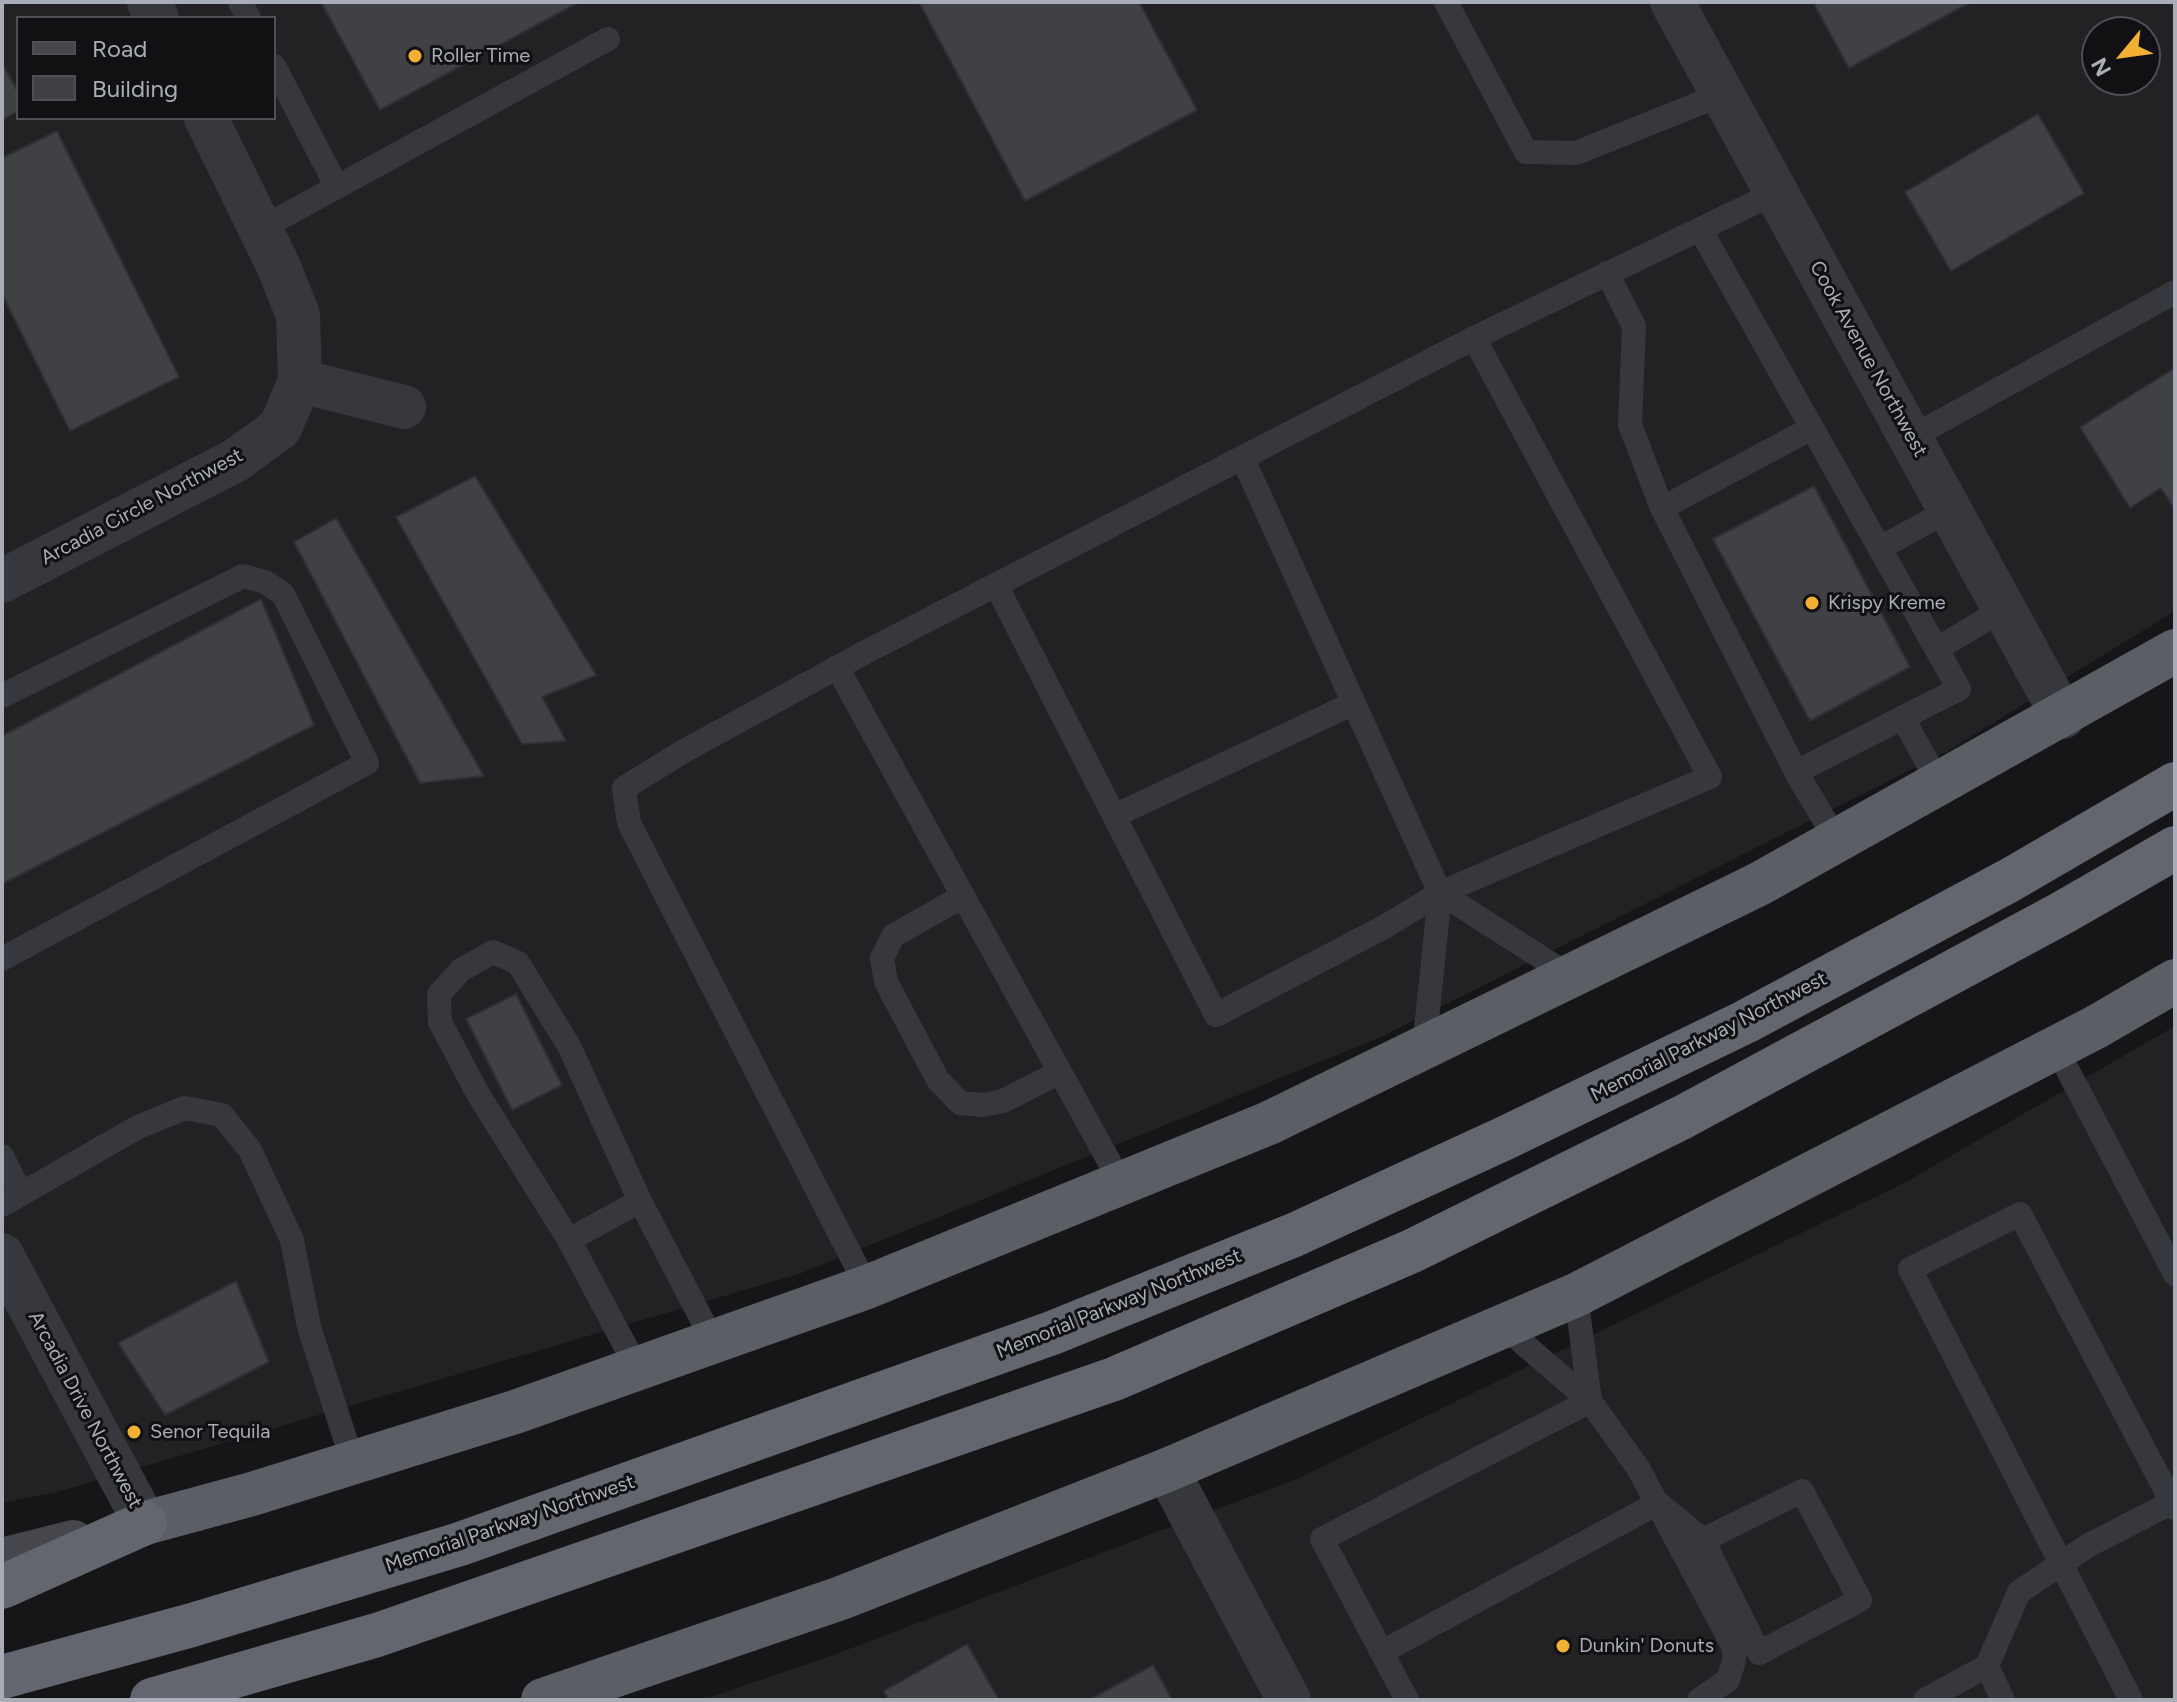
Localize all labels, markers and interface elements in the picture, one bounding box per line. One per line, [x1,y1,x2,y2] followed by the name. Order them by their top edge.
[16,16,276,120] legend
[2081,16,2161,96] north arrow
[92,34,147,63] text: Road
[431,44,530,68] place label: Roller Time
[406,47,424,65] marker: Roller Time
[2085,53,2117,81] text: N
[92,74,178,103] text: Building
[1804,257,1932,461] street label: Cook Avenue Northwest
[37,444,247,570] street label: Arcadia Circle Northwest
[1828,591,1946,615] place label: Krispy Kreme
[1803,594,1821,612] marker: Krispy Kreme
[1587,967,1831,1107] street label: Memorial Parkway Northwest
[993,1244,1245,1364] street label: Memorial Parkway Northwest
[23,1307,147,1513] street label: Arcadia Drive Northwest
[150,1420,270,1444] place label: Senor Tequila
[125,1423,143,1441] marker: Senor Tequila
[382,1470,638,1578] street label: Memorial Parkway Northwest
[1579,1634,1714,1658] place label: Dunkin' Donuts
[1554,1637,1572,1655] marker: Dunkin' Donuts

